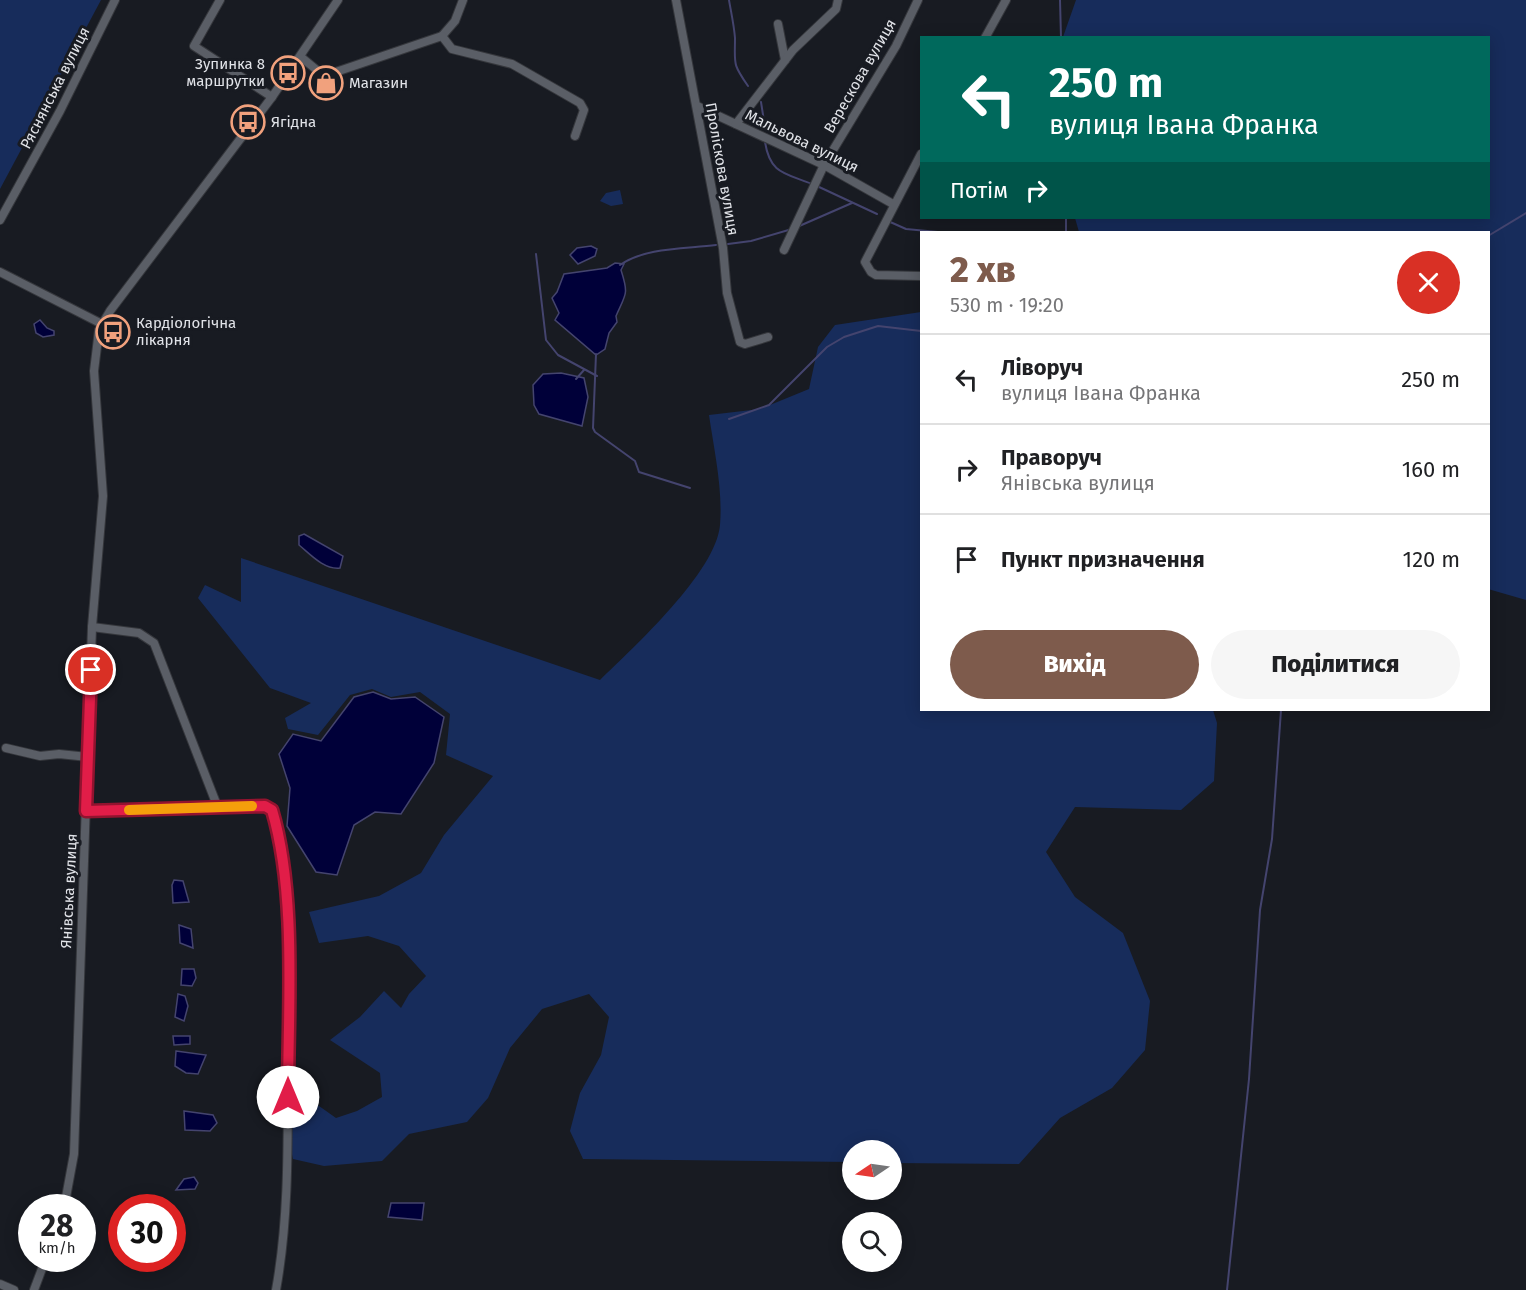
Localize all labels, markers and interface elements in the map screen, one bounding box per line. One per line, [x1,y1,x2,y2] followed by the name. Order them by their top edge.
[820,16,900,136] street label: Верескова вулиця
[16,24,94,152] street label: Ряснянська вулиця
[186,55,265,90] place label: Зупинка 8 маршрутки
[270,55,306,91] bus stop icon: Зупинка 8 маршрутки
[1049,58,1163,108] text: 250 m
[950,60,1028,138] icon: left
[308,65,344,101] shop icon: Магазин
[349,74,408,92] place label: Магазин
[701,101,743,237] street label: Проліскова вулиця
[230,104,266,140] bus stop icon: Ягідна
[742,106,862,176] street label: Мальвова вулиця
[1049,109,1319,141] text: вулиця Івана Франка
[271,113,316,131] place label: Ягідна
[1020,174,1053,207] icon: right
[950,177,1008,204] text: Потім
[950,248,1016,292] text: 2 хв
[1397,251,1460,314] button: close
[950,293,1064,317] text: 530 m · 19:20
[95,314,131,350] bus stop icon: Кардіологічна лікарня
[136,314,236,349] place label: Кардіологічна лікарня
[1001,354,1083,381] text: Ліворуч
[950,363,983,396] icon: left
[1401,366,1460,393] text: 250 m
[1001,381,1201,405] text: вулиця Івана Франка
[1001,444,1102,471] text: Праворуч
[950,453,983,486] icon: right
[1402,456,1460,483] text: 160 m
[1001,471,1155,495] text: Янівська вулиця
[950,543,983,576] icon: arrive
[1001,546,1205,573] text: Пункт призначення
[1403,546,1460,573] text: 120 m
[950,630,1199,699] button: Вихід
[1211,630,1460,699] button: Поділитися
[65,644,116,695] pin
[74,653,107,686] icon: arrive
[57,833,81,949] street label: Янівська вулиця
[256,1065,320,1129] position arrow
[842,1140,902,1200] north arrow
[842,1140,902,1272] map controls
[108,1194,186,1272] speed limit sign: 30
[41,1208,73,1244] text: 28
[842,1212,902,1272] button: search
[38,1239,76,1257] text: km/h

